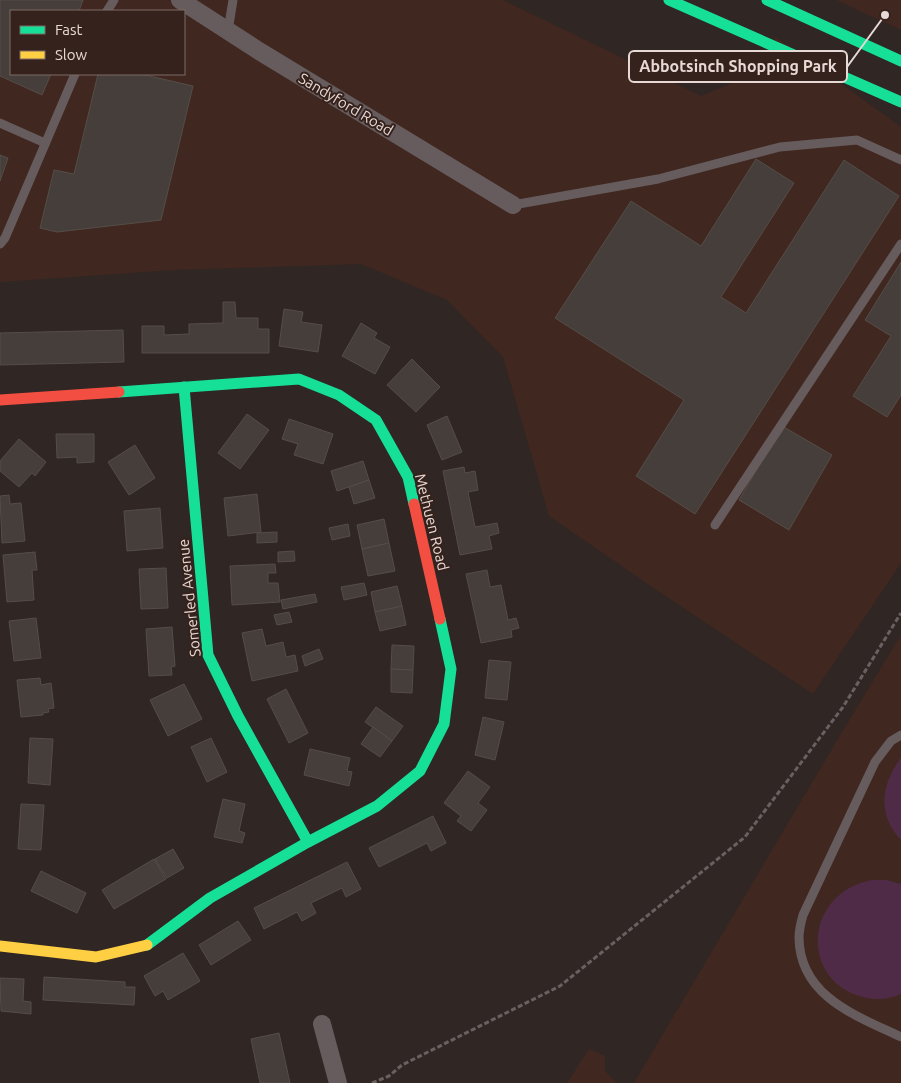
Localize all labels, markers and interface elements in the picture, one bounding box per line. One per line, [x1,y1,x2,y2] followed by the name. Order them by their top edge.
[10,10,185,75] legend
[55,21,83,38] text: Fast
[55,46,88,63] text: Slow
[629,51,847,82] callout: Abbotsinch Shopping Park
[639,57,837,75] text: Abbotsinch Shopping Park
[296,69,396,139] street label: Sandyford Road
[412,472,452,572] street label: Methuen Road
[174,538,204,658] street label: Somerled Avenue

